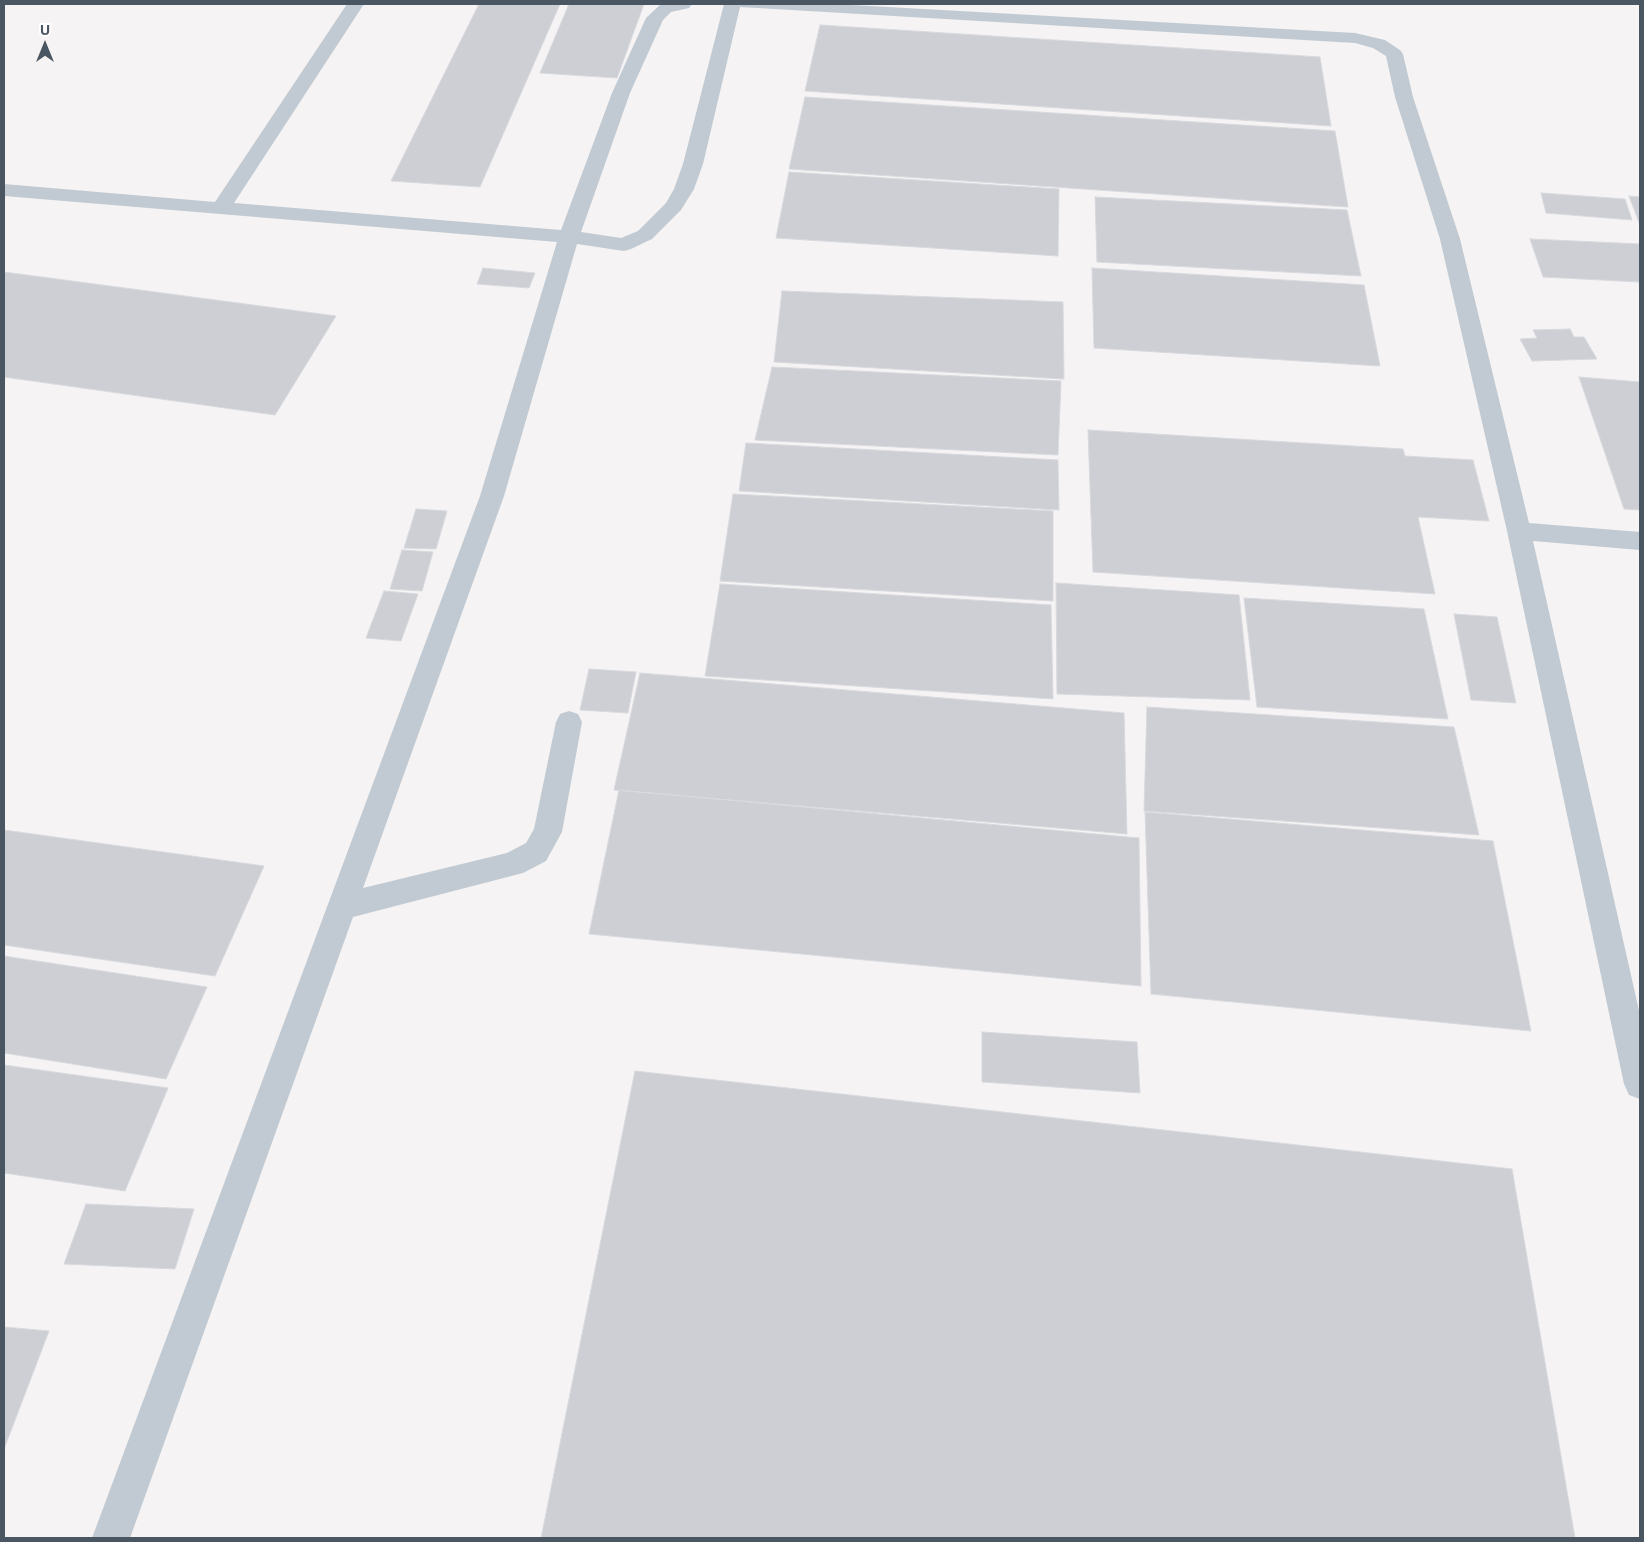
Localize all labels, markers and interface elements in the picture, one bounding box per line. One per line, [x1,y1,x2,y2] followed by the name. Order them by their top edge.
[20,20,70,70] north arrow
[40,20,50,39] text: U

